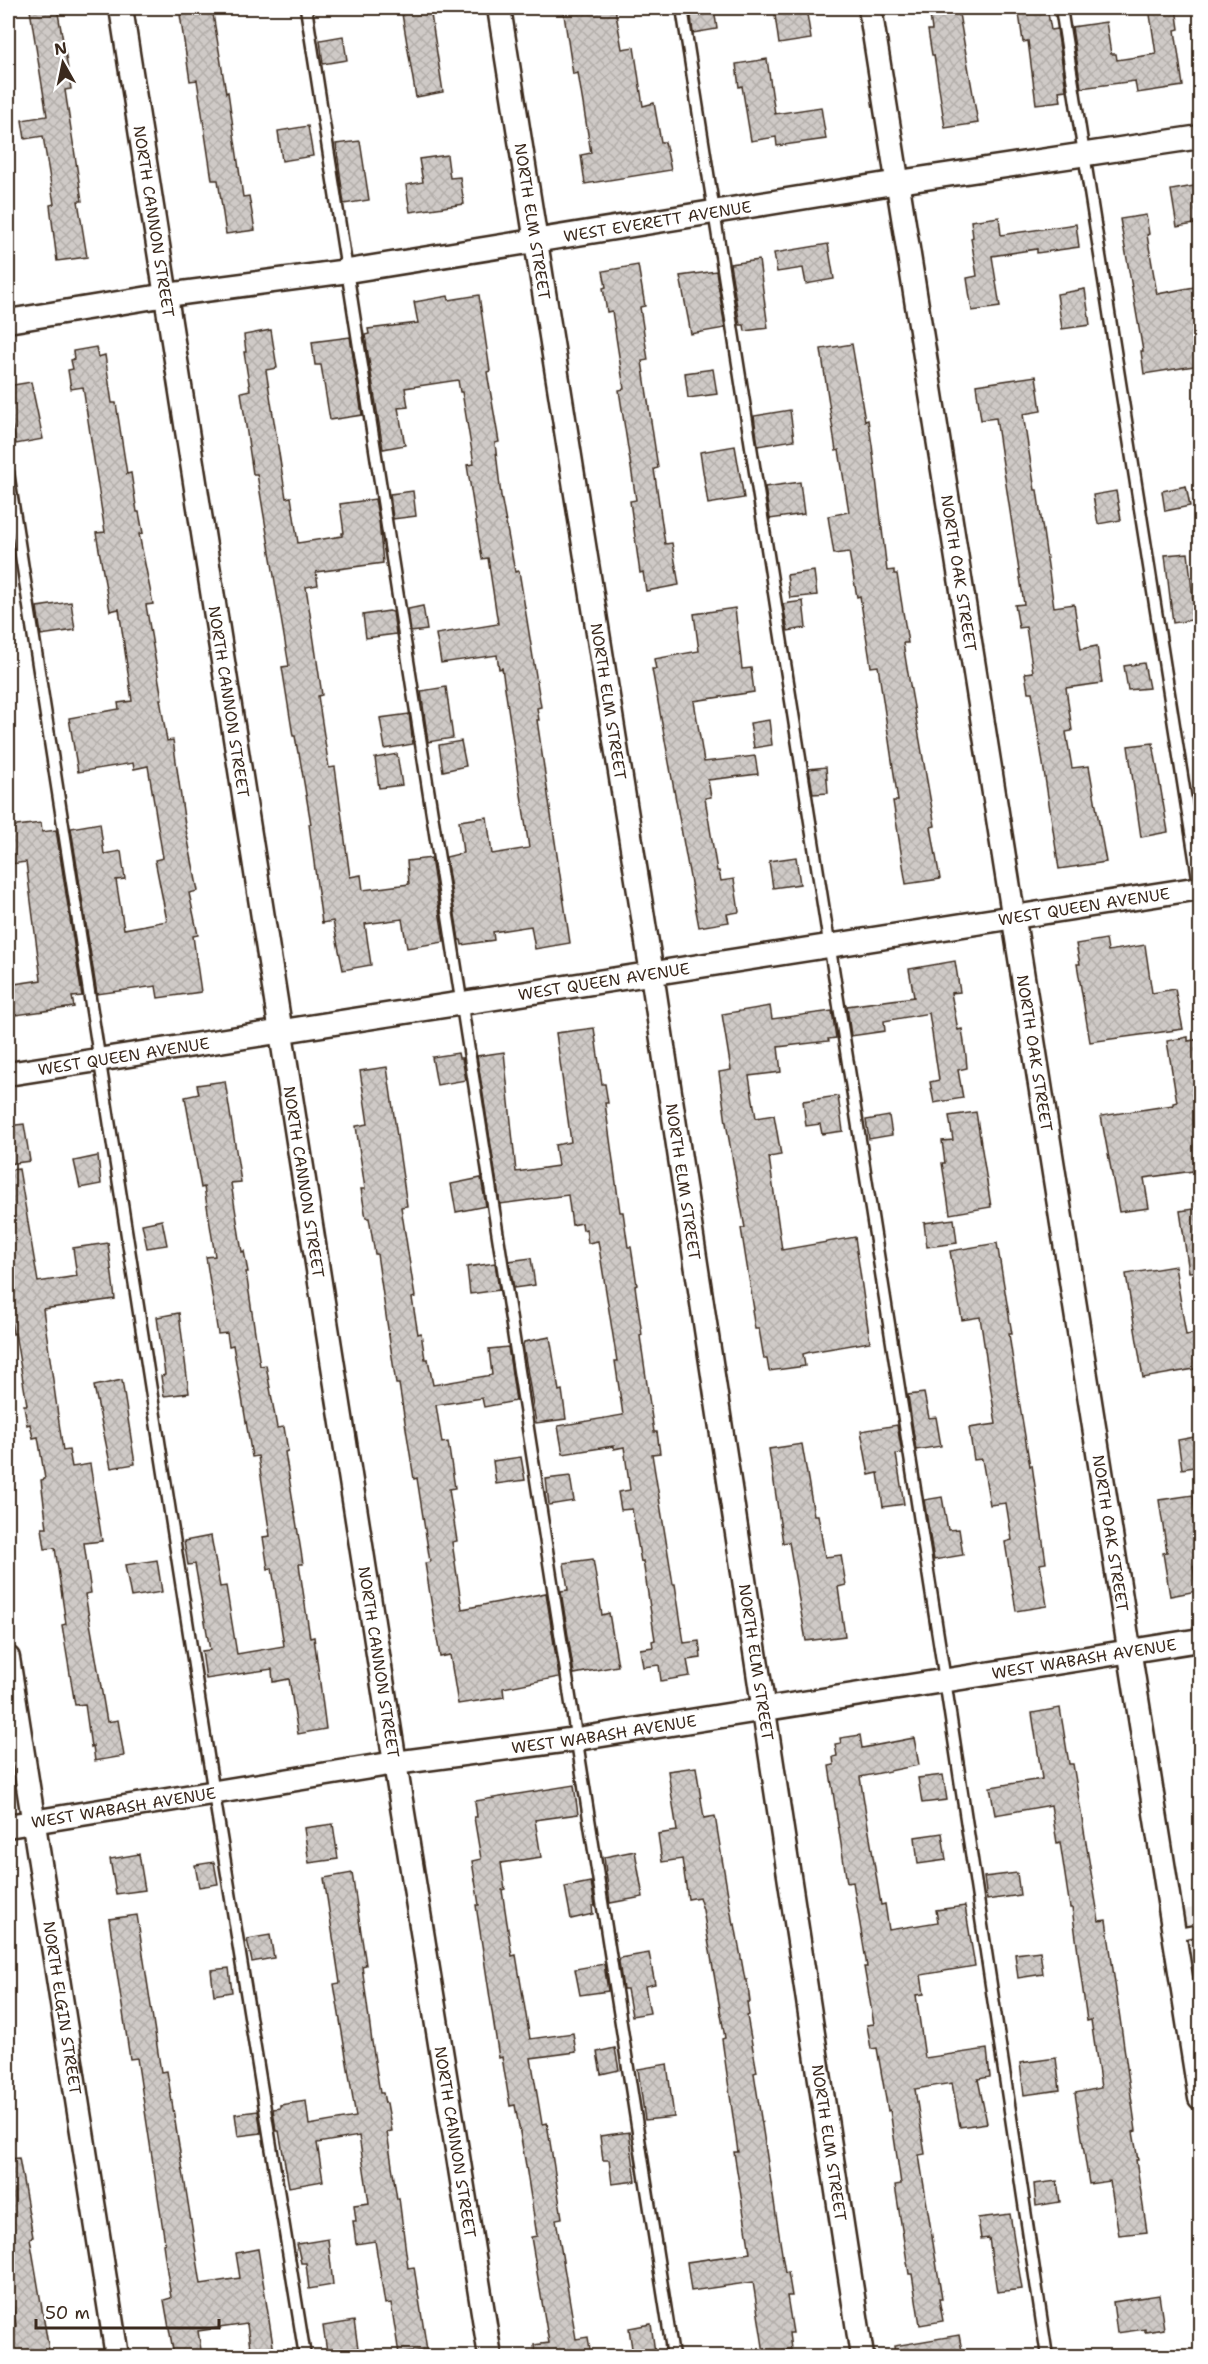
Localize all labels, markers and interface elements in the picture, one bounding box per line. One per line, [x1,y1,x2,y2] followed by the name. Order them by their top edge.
[33,33,93,93] north arrow
[53,37,69,60] text: N
[129,124,179,319] street label: NORTH CANNON STREET
[510,142,555,301] street label: NORTH ELM STREET
[562,196,753,247] street label: WEST EVERETT AVENUE
[936,493,981,653] street label: NORTH OAK STREET
[203,604,254,799] street label: NORTH CANNON STREET
[586,622,631,781] street label: NORTH ELM STREET
[997,883,1171,930] street label: WEST QUEEN AVENUE
[517,958,691,1005] street label: WEST QUEEN AVENUE
[1012,973,1057,1133] street label: NORTH OAK STREET
[36,1033,211,1080] street label: WEST QUEEN AVENUE
[278,1084,329,1279] street label: NORTH CANNON STREET
[661,1102,705,1262] street label: NORTH ELM STREET
[1088,1453,1133,1613] street label: NORTH OAK STREET
[353,1565,404,1760] street label: NORTH CANNON STREET
[734,1582,778,1742] street label: NORTH ELM STREET
[990,1634,1178,1684] street label: WEST WABASH AVENUE
[510,1710,698,1759] street label: WEST WABASH AVENUE
[30,1782,217,1833] street label: WEST WABASH AVENUE
[38,1919,86,2096] street label: NORTH ELGIN STREET
[430,2045,481,2239] street label: NORTH CANNON STREET
[807,2063,851,2223] street label: NORTH ELM STREET
[36,2292,219,2330] scale bar
[45,2301,90,2325] text: 50 m

